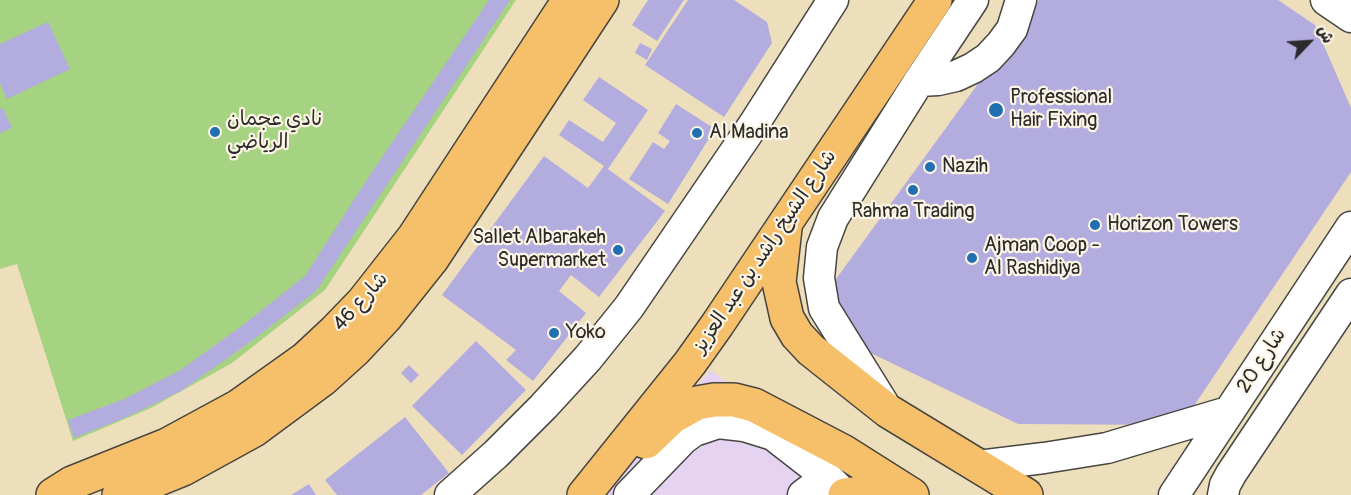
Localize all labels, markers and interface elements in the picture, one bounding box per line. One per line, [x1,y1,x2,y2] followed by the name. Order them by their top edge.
[1279,12,1339,72] north arrow
[1313,22,1338,47] text: ش
[1010,86,1112,133] place label: Professional Hair Fixing
[987,101,1005,119] marker: Professional Hair Fixing
[227,108,322,155] place label: نادي عجمان الرياضي
[709,121,789,145] place label: Al Madina
[208,125,222,139] marker: نادي عجمان الرياضي
[690,126,704,140] marker: Al Madina
[688,146,842,358] street label: شارع الشيخ راشد بن عبد العزيز
[942,155,988,179] place label: Nazih
[923,160,937,174] marker: Nazih
[906,183,920,197] marker: Rahma Trading
[851,200,975,224] place label: Rahma Trading
[1107,213,1238,237] place label: Horizon Towers
[1088,218,1102,232] marker: Horizon Towers
[472,226,606,273] place label: Sallet Albarakeh Supermarket
[984,234,1100,281] place label: Ajman Coop - Al Rashidiya
[611,243,625,257] marker: Sallet Albarakeh Supermarket
[965,251,979,265] marker: Ajman Coop - Al Rashidiya
[328,268,394,336] street label: شارع 46
[566,321,606,345] place label: Yoko
[1232,324,1292,398] street label: شارع 20
[547,326,561,340] marker: Yoko

